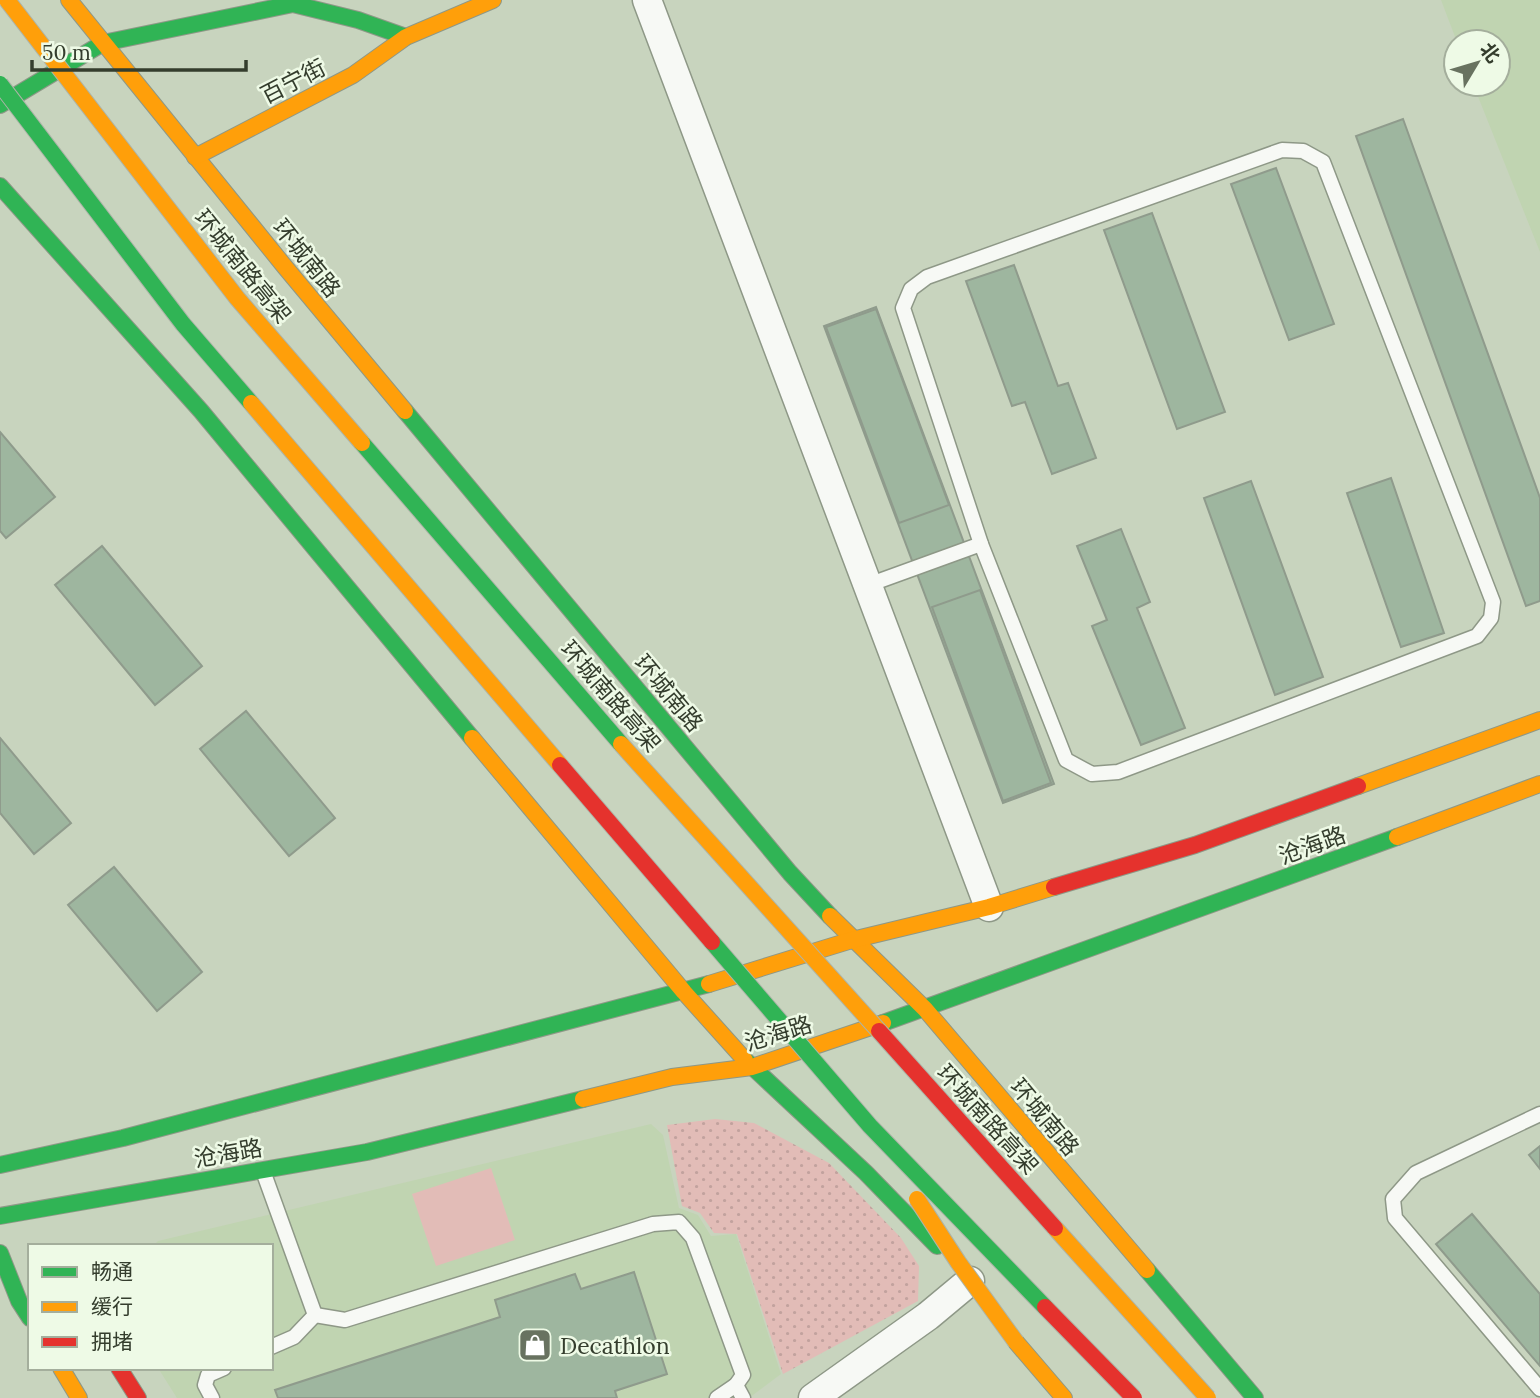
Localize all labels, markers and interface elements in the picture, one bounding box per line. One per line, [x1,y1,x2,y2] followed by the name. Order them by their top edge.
[32,28,245,72] scale bar
[1442,28,1512,98] north arrow
[1475,38,1506,67] text: 北
[42,39,91,66] text: 50 m
[256,52,330,110] street label: 百宁街
[188,203,298,329] street label: 环城南路高架
[267,213,347,303] street label: 环城南路
[555,634,667,758] street label: 环城南路高架
[628,648,710,738] street label: 环城南路
[1275,820,1349,870] street label: 沧海路
[741,1009,815,1057] street label: 沧海路
[931,1058,1045,1180] street label: 环城南路高架
[1004,1072,1086,1162] street label: 环城南路
[192,1133,264,1173] street label: 沧海路
[28,1244,273,1370] legend
[91,1258,133,1285] text: 畅通
[91,1293,133,1320] text: 缓行
[516,1326,554,1364] shop icon: Decathlon
[91,1328,133,1355] text: 拥堵
[560,1331,670,1360] place label: Decathlon

